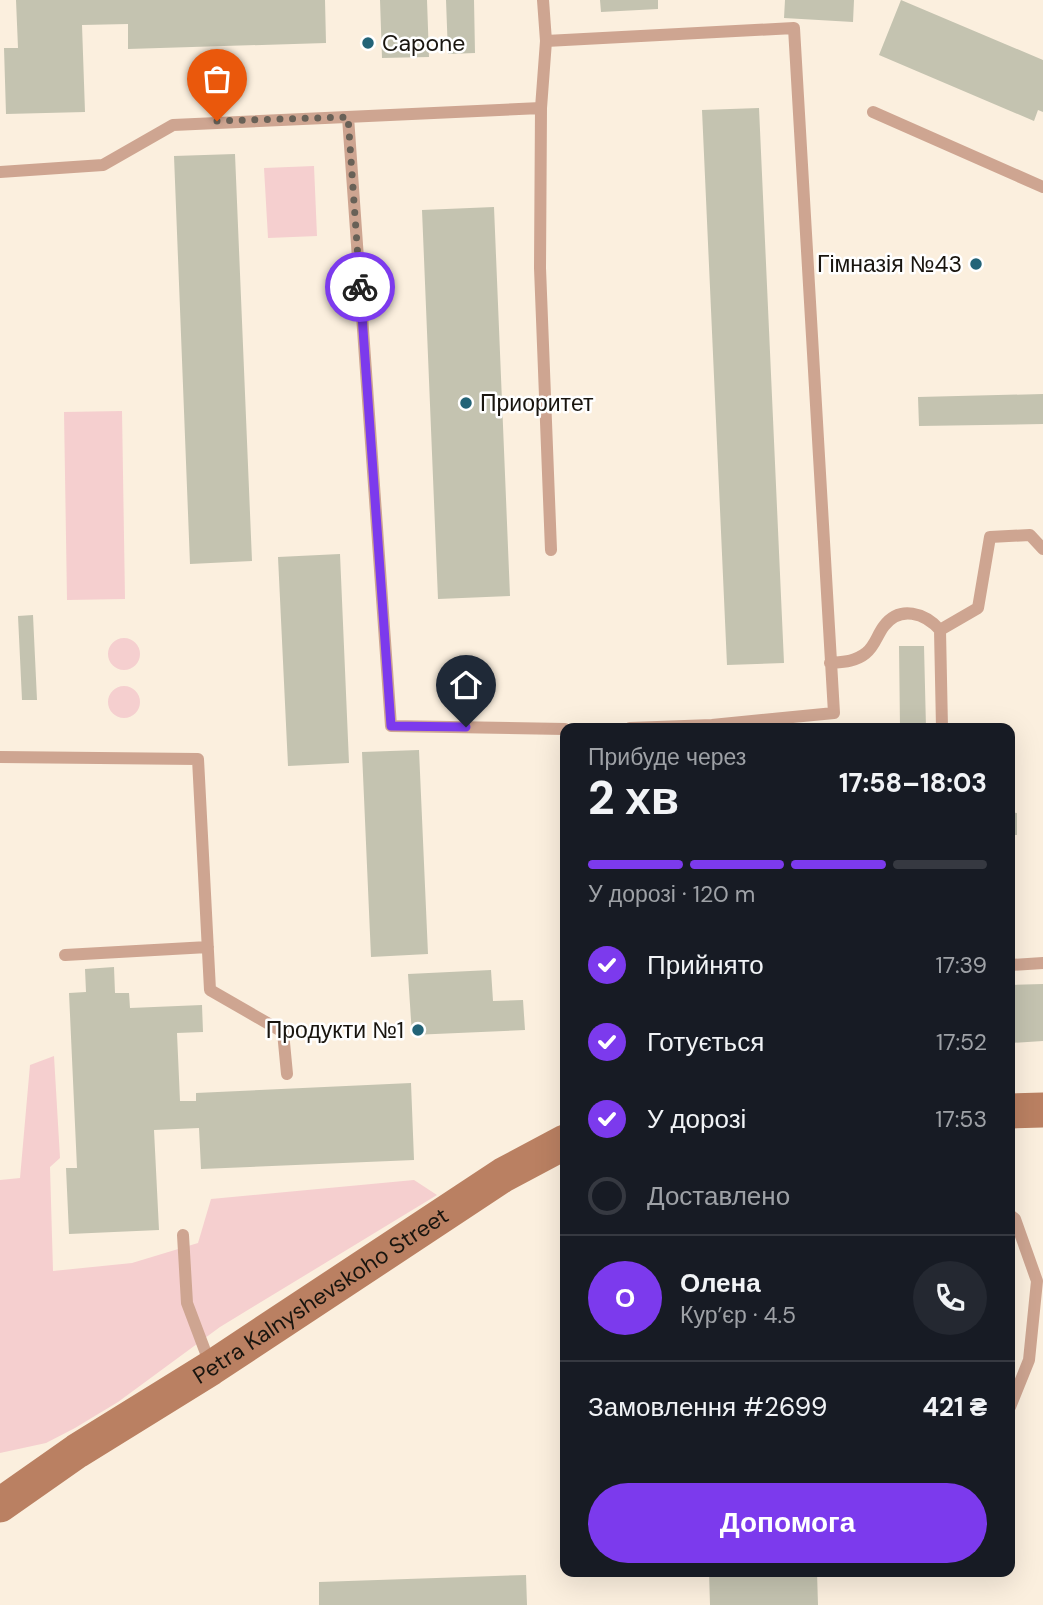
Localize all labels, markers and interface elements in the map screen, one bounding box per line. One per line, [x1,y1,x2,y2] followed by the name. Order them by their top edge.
[382,28,465,58] place label: Capone
[360,35,376,51] marker: Capone
[187,49,247,121] pin
[198,60,236,98] icon: bag
[817,249,962,279] place label: Гімназія №43
[325,252,395,322] courier
[968,256,984,272] marker: Гімназія №43
[341,268,379,306] icon: bike
[480,388,594,418] place label: Приоритет
[458,395,474,411] marker: Приоритет
[436,655,496,727] pin
[447,666,485,704] icon: home
[588,742,746,772] text: Прибуде через
[839,766,987,800] text: 17:58–18:03
[588,768,679,828] text: 2 хв
[588,879,755,909] text: У дорозі · 120 m
[588,946,626,984] icon: check
[647,948,764,982] text: Прийнято
[936,950,987,980] text: 17:39
[266,1015,404,1045] place label: Продукти №1
[410,1022,426,1038] marker: Продукти №1
[588,1023,626,1061] icon: check
[647,1025,764,1059] text: Готується
[936,1027,987,1057] text: 17:52
[588,1100,626,1138] icon: check
[647,1102,746,1136] text: У дорозі
[935,1104,987,1134] text: 17:53
[647,1179,790,1213] text: Доставлено
[187,1200,454,1391] street label: Petra Kalnyshevskoho Street
[913,1261,987,1335] button: phone
[680,1266,761,1300] text: Олена
[615,1281,635,1315] text: О
[680,1300,796,1330] text: Кур’єр · 4.5
[588,1390,827,1424] text: Замовлення #2699
[922,1390,987,1424] text: 421 ₴
[588,1483,987,1563] button: Допомога

